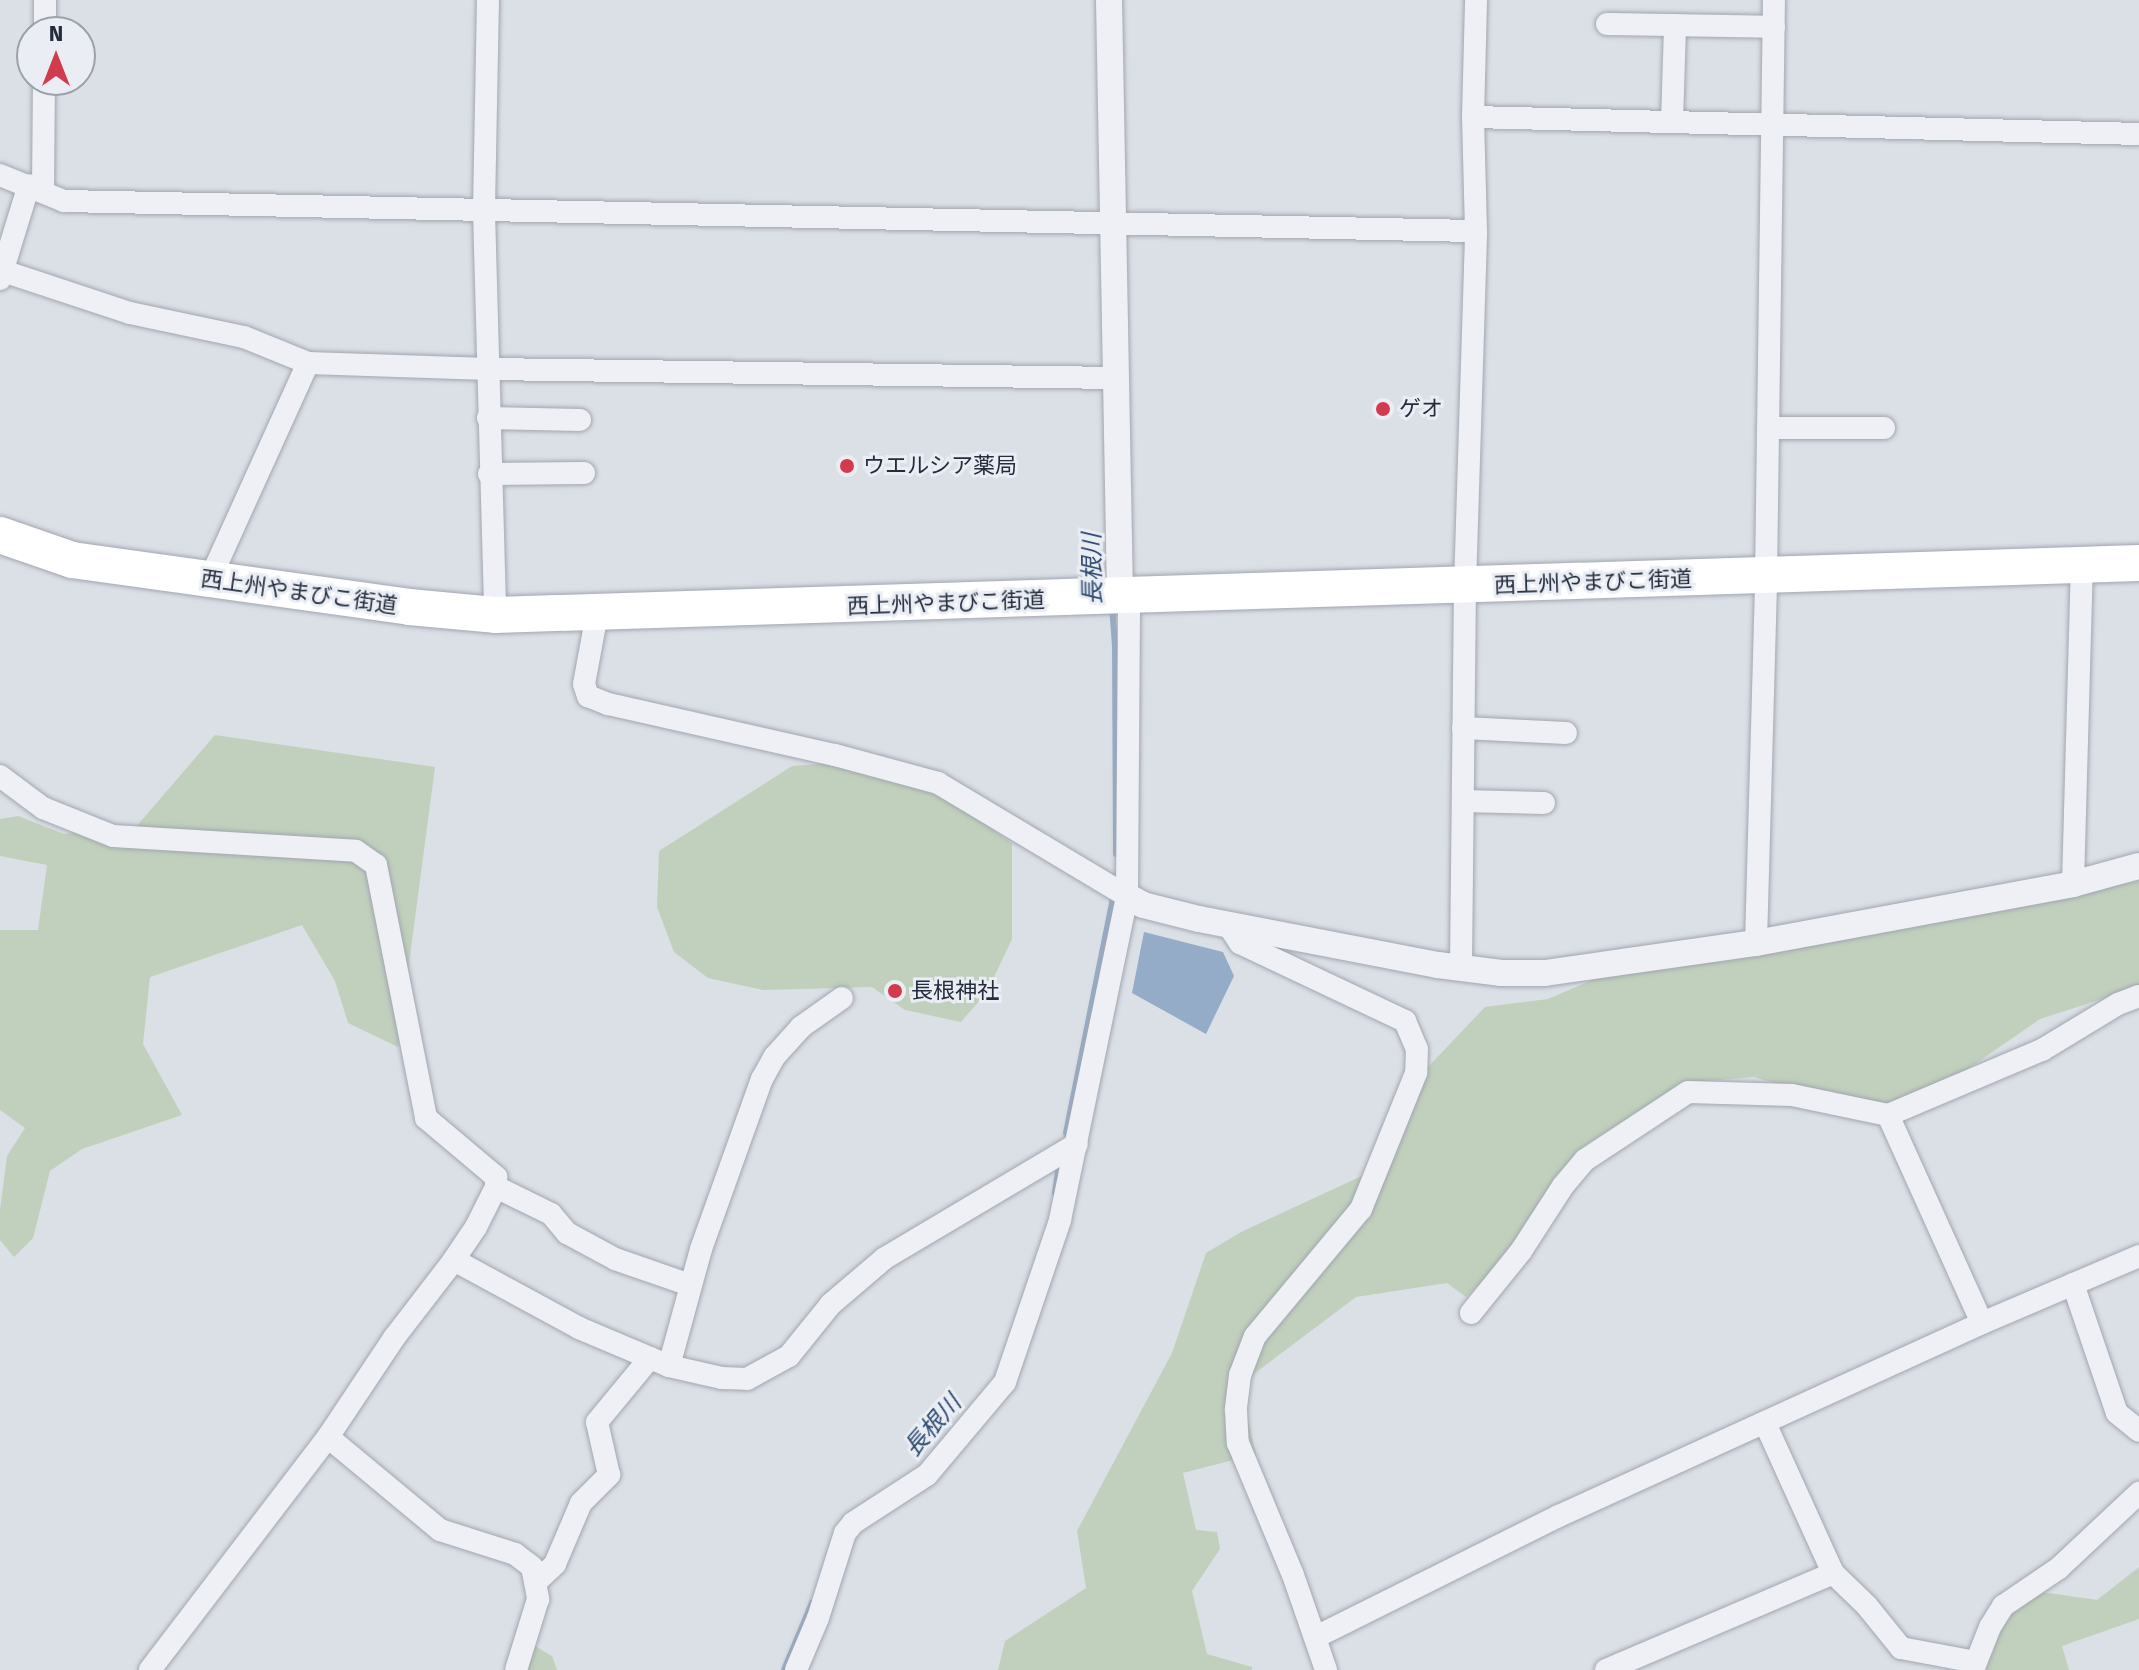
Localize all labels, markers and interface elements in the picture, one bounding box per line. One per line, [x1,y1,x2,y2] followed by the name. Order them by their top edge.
[16,16,96,96] north arrow
[49,20,63,47] text: N
[1399,396,1443,422] place label: ゲオ
[1374,400,1392,418] marker: ゲオ
[863,453,1017,479] place label: ウエルシア薬局
[838,457,856,475] marker: ウエルシア薬局
[1078,533,1108,605] water label: 長根川
[199,565,399,619] street label: 西上州やまびこ街道
[1494,565,1692,599] street label: 西上州やまびこ街道
[847,586,1045,620] street label: 西上州やまびこ街道
[911,978,999,1004] place label: 長根神社
[886,982,904,1000] marker: 長根神社
[899,1389,967,1463] water label: 長根川

